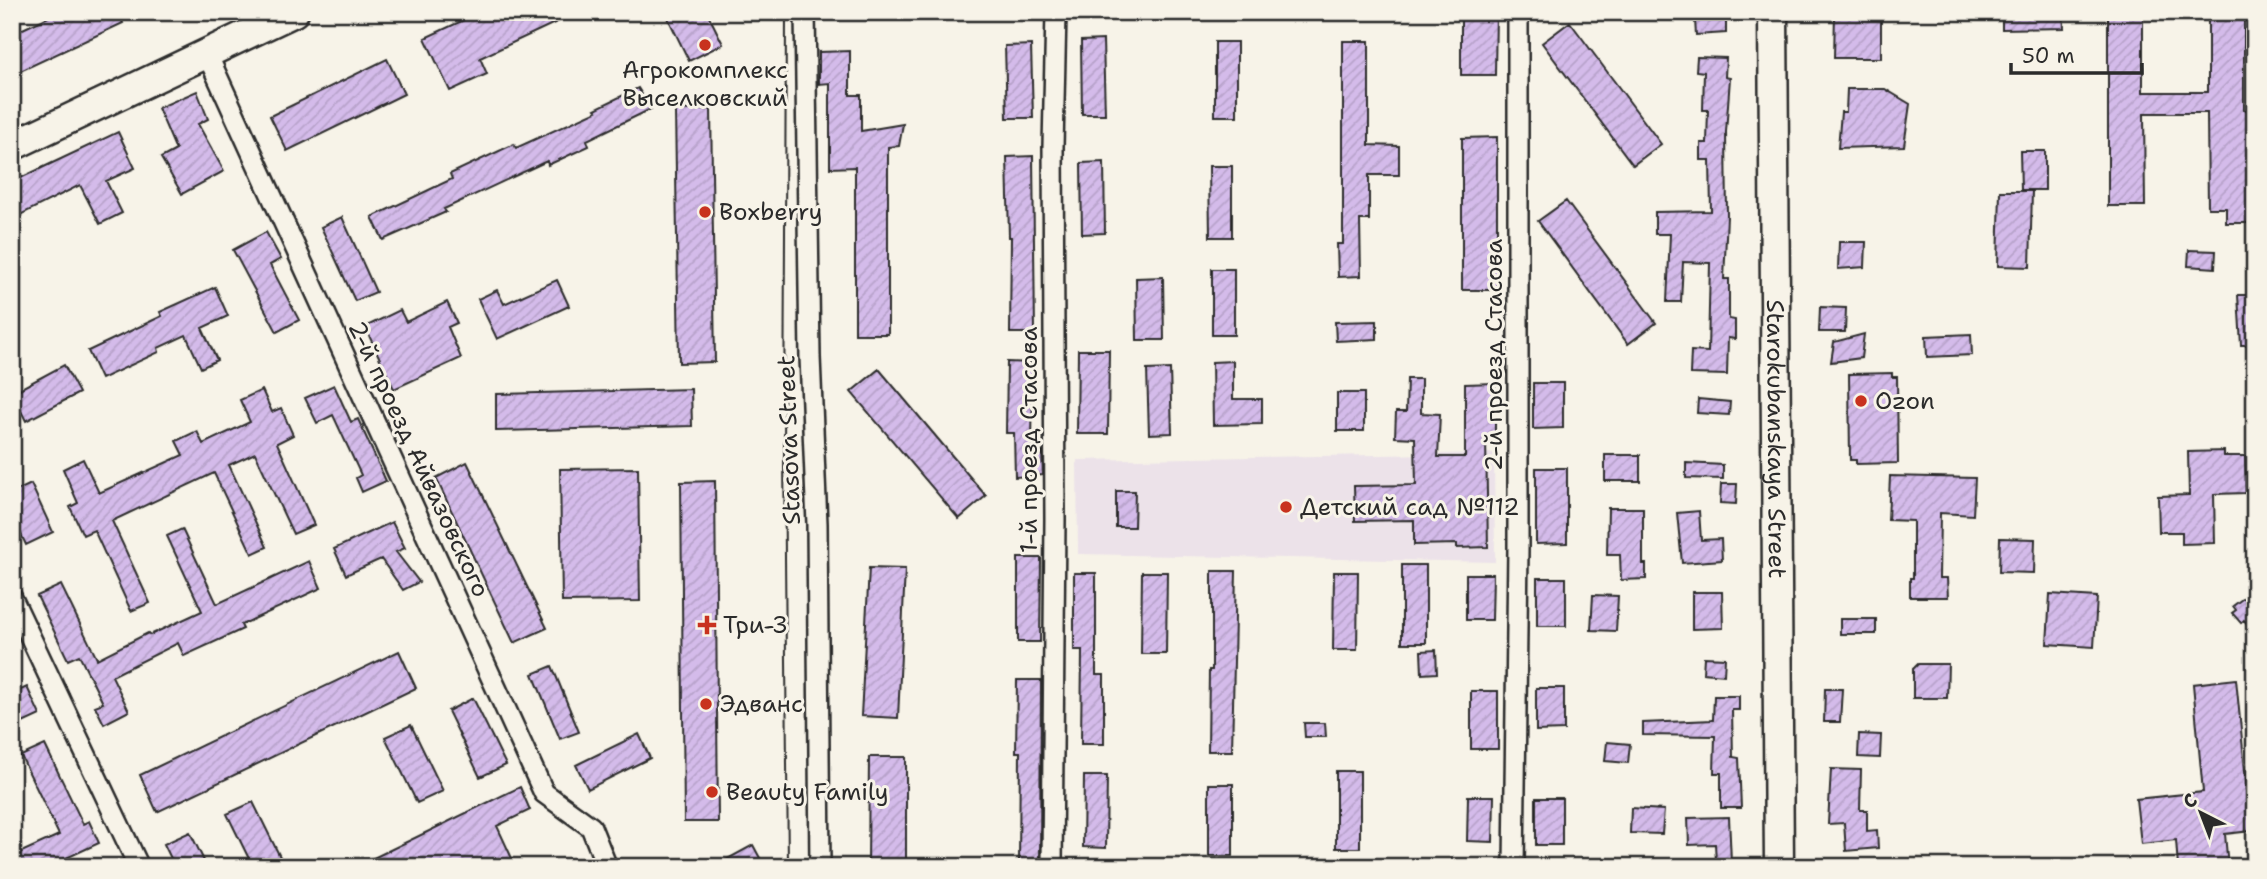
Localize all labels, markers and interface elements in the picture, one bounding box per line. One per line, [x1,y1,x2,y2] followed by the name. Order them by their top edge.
[2011,32,2143,76] scale bar
[697,37,713,53] marker: Агрокомплекс Выселковский
[2022,42,2075,70] text: 50 m
[622,54,788,114] place label: Агрокомплекс Выселковский
[719,196,823,228] place label: Boxberry
[697,204,713,220] marker: Boxberry
[1478,239,1510,471] street label: 2-й проезд Стасова
[1759,299,1793,579] street label: Starokubanskaya Street
[341,316,497,602] street label: 2-й проезд Айвазовского
[1013,327,1045,553] street label: 1-й проезд Стасова
[770,355,808,525] street label: Stasova Street
[1875,385,1935,417] place label: Ozon
[1853,393,1869,409] marker: Ozon
[1300,491,1520,523] place label: Детский сад №112
[1278,499,1294,515] marker: Детский сад №112
[723,609,787,641] place label: Три-З
[697,615,717,635] marker: Три-З
[720,688,803,720] place label: Эдванс
[698,696,714,712] marker: Эдванс
[726,776,889,808] place label: Beauty Family
[2166,778,2236,848] north arrow
[704,784,720,800] marker: Beauty Family
[2177,788,2203,814] text: С

